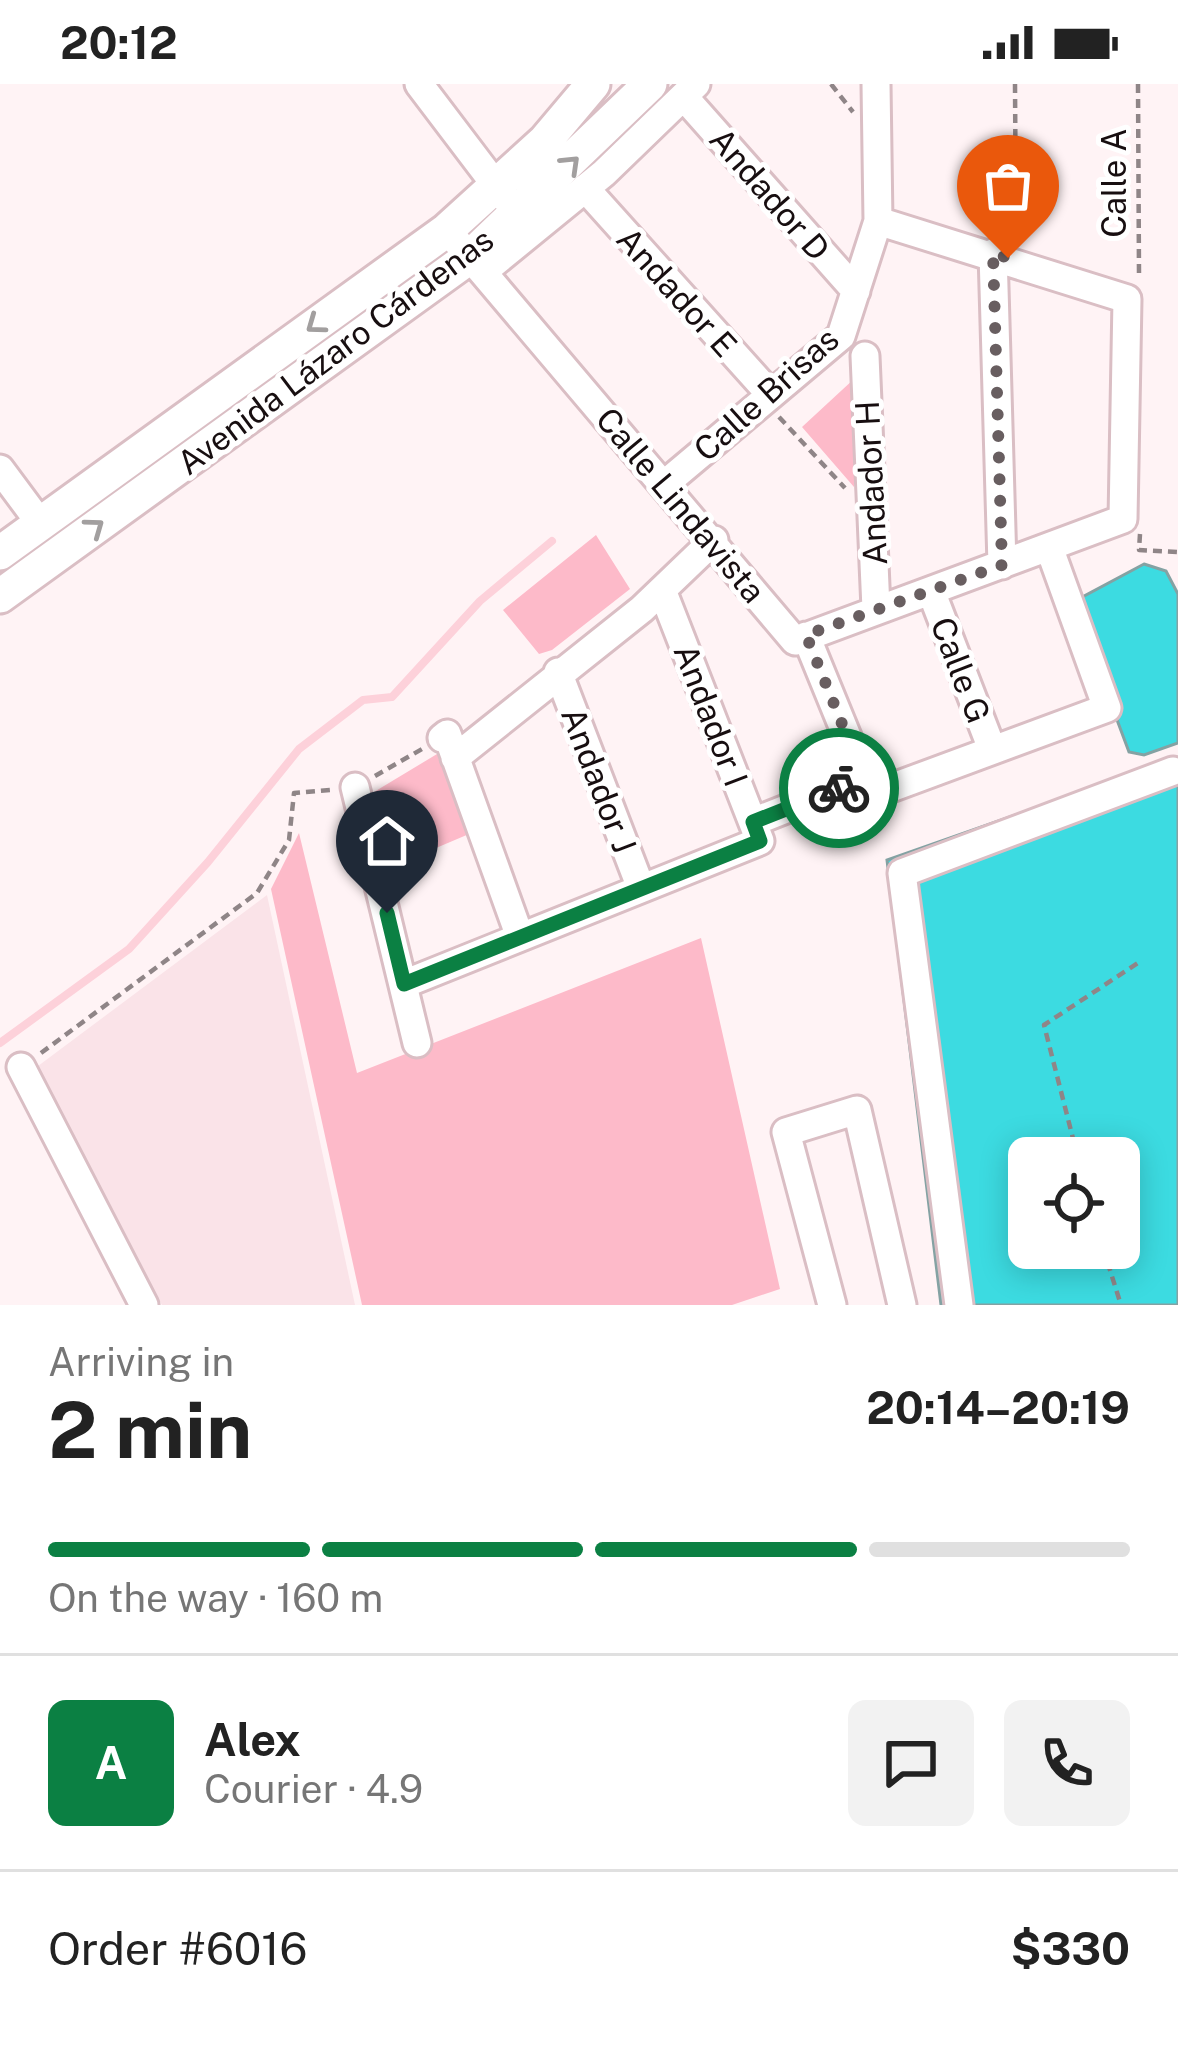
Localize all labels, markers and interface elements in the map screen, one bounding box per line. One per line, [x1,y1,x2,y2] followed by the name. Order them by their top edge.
[60,16,178,69] text: 20:12
[702,120,838,268] street label: Andador D
[1095,128,1133,238] street label: Calle A
[957,135,1059,258] pin
[975,153,1041,219] icon: bag
[557,156,579,178] one-way arrow
[170,220,500,482] street label: Avenida Lázaro Cárdenas
[609,220,745,364] street label: Andador E
[307,310,328,332] one-way arrow
[686,319,846,469] street label: Calle Brisas
[589,400,773,610] street label: Calle Lindavista
[848,400,894,566] street label: Andador H
[82,520,103,542] one-way arrow
[924,612,998,728] street label: Calle G
[667,639,755,791] street label: Andador I
[554,702,644,858] street label: Andador J
[779,728,899,848] courier
[806,755,872,821] icon: bike
[336,790,438,913] pin
[354,808,420,874] icon: home
[1008,1137,1140,1269] map controls
[1008,1137,1140,1269] button: locate
[48,1339,234,1385] text: Arriving in
[866,1381,1130,1434] text: 20:14–20:19
[48,1384,252,1476] text: 2 min
[48,1575,383,1621] text: On the way · 160 m
[848,1700,974,1826] button: chat
[1004,1700,1130,1826] button: phone
[204,1713,301,1766] text: Alex
[95,1736,127,1789] text: A
[204,1766,423,1812] text: Courier · 4.9
[48,1922,308,1975] text: Order #6016
[1011,1922,1130,1975] text: $330

